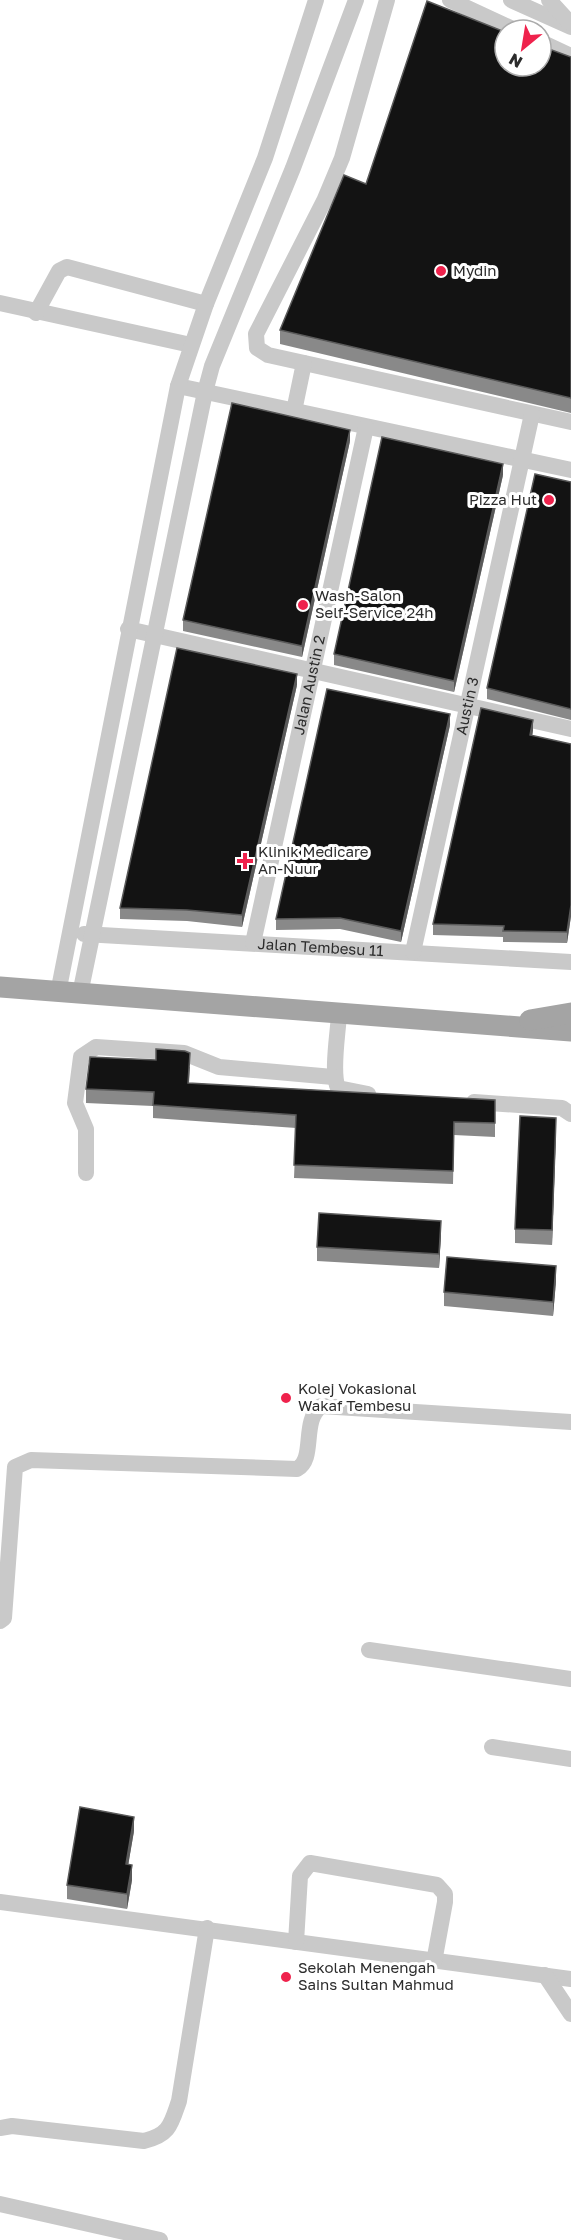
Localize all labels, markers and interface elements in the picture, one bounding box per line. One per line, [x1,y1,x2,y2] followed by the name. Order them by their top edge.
[493,18,553,78] north arrow
[505,49,526,73] text: N
[453,261,496,279] place label: Mydin
[434,264,448,278] marker: Mydin
[469,490,537,508] place label: Pizza Hut
[542,493,556,507] marker: Pizza Hut
[315,586,434,621] place label: Wash-Salon Self-Service 24h
[296,598,310,612] marker: Wash-Salon Self-Service 24h
[289,633,328,736] street label: Jalan Austin 2
[451,675,482,736] street label: Austin 3
[258,842,369,877] place label: Klinik Medicare An-Nuur
[236,852,254,870] marker: Klinik Medicare An-Nuur
[257,934,384,959] street label: Jalan Tembesu 11
[298,1379,417,1414] place label: Kolej Vokasional Wakaf Tembesu
[279,1391,293,1405] marker: Kolej Vokasional Wakaf Tembesu
[298,1958,454,1993] place label: Sekolah Menengah Sains Sultan Mahmud
[279,1970,293,1984] marker: Sekolah Menengah Sains Sultan Mahmud

